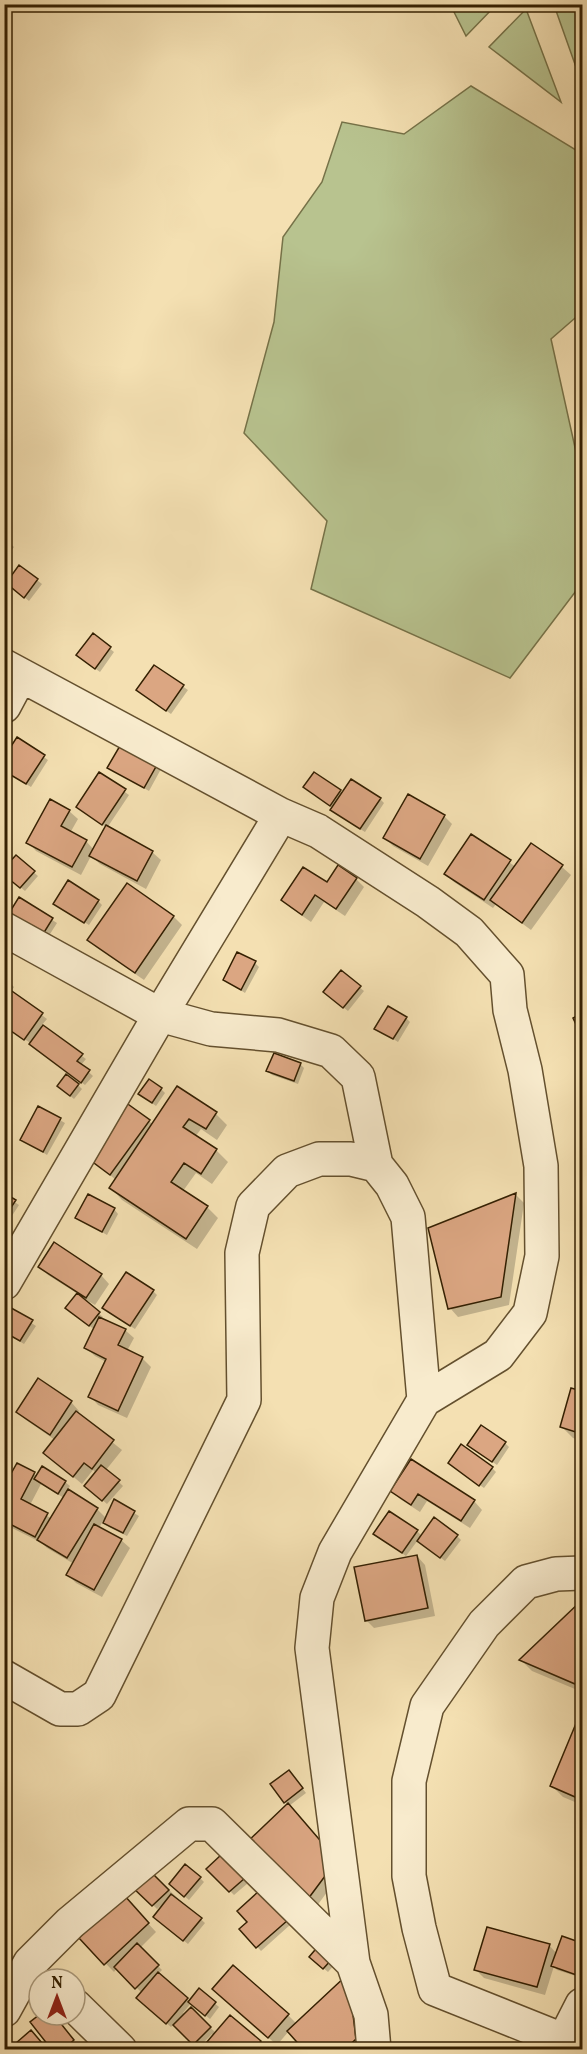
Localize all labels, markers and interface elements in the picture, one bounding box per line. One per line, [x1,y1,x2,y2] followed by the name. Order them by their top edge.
[27,1967,87,2027] north arrow
[51,1973,63,1995] text: N

